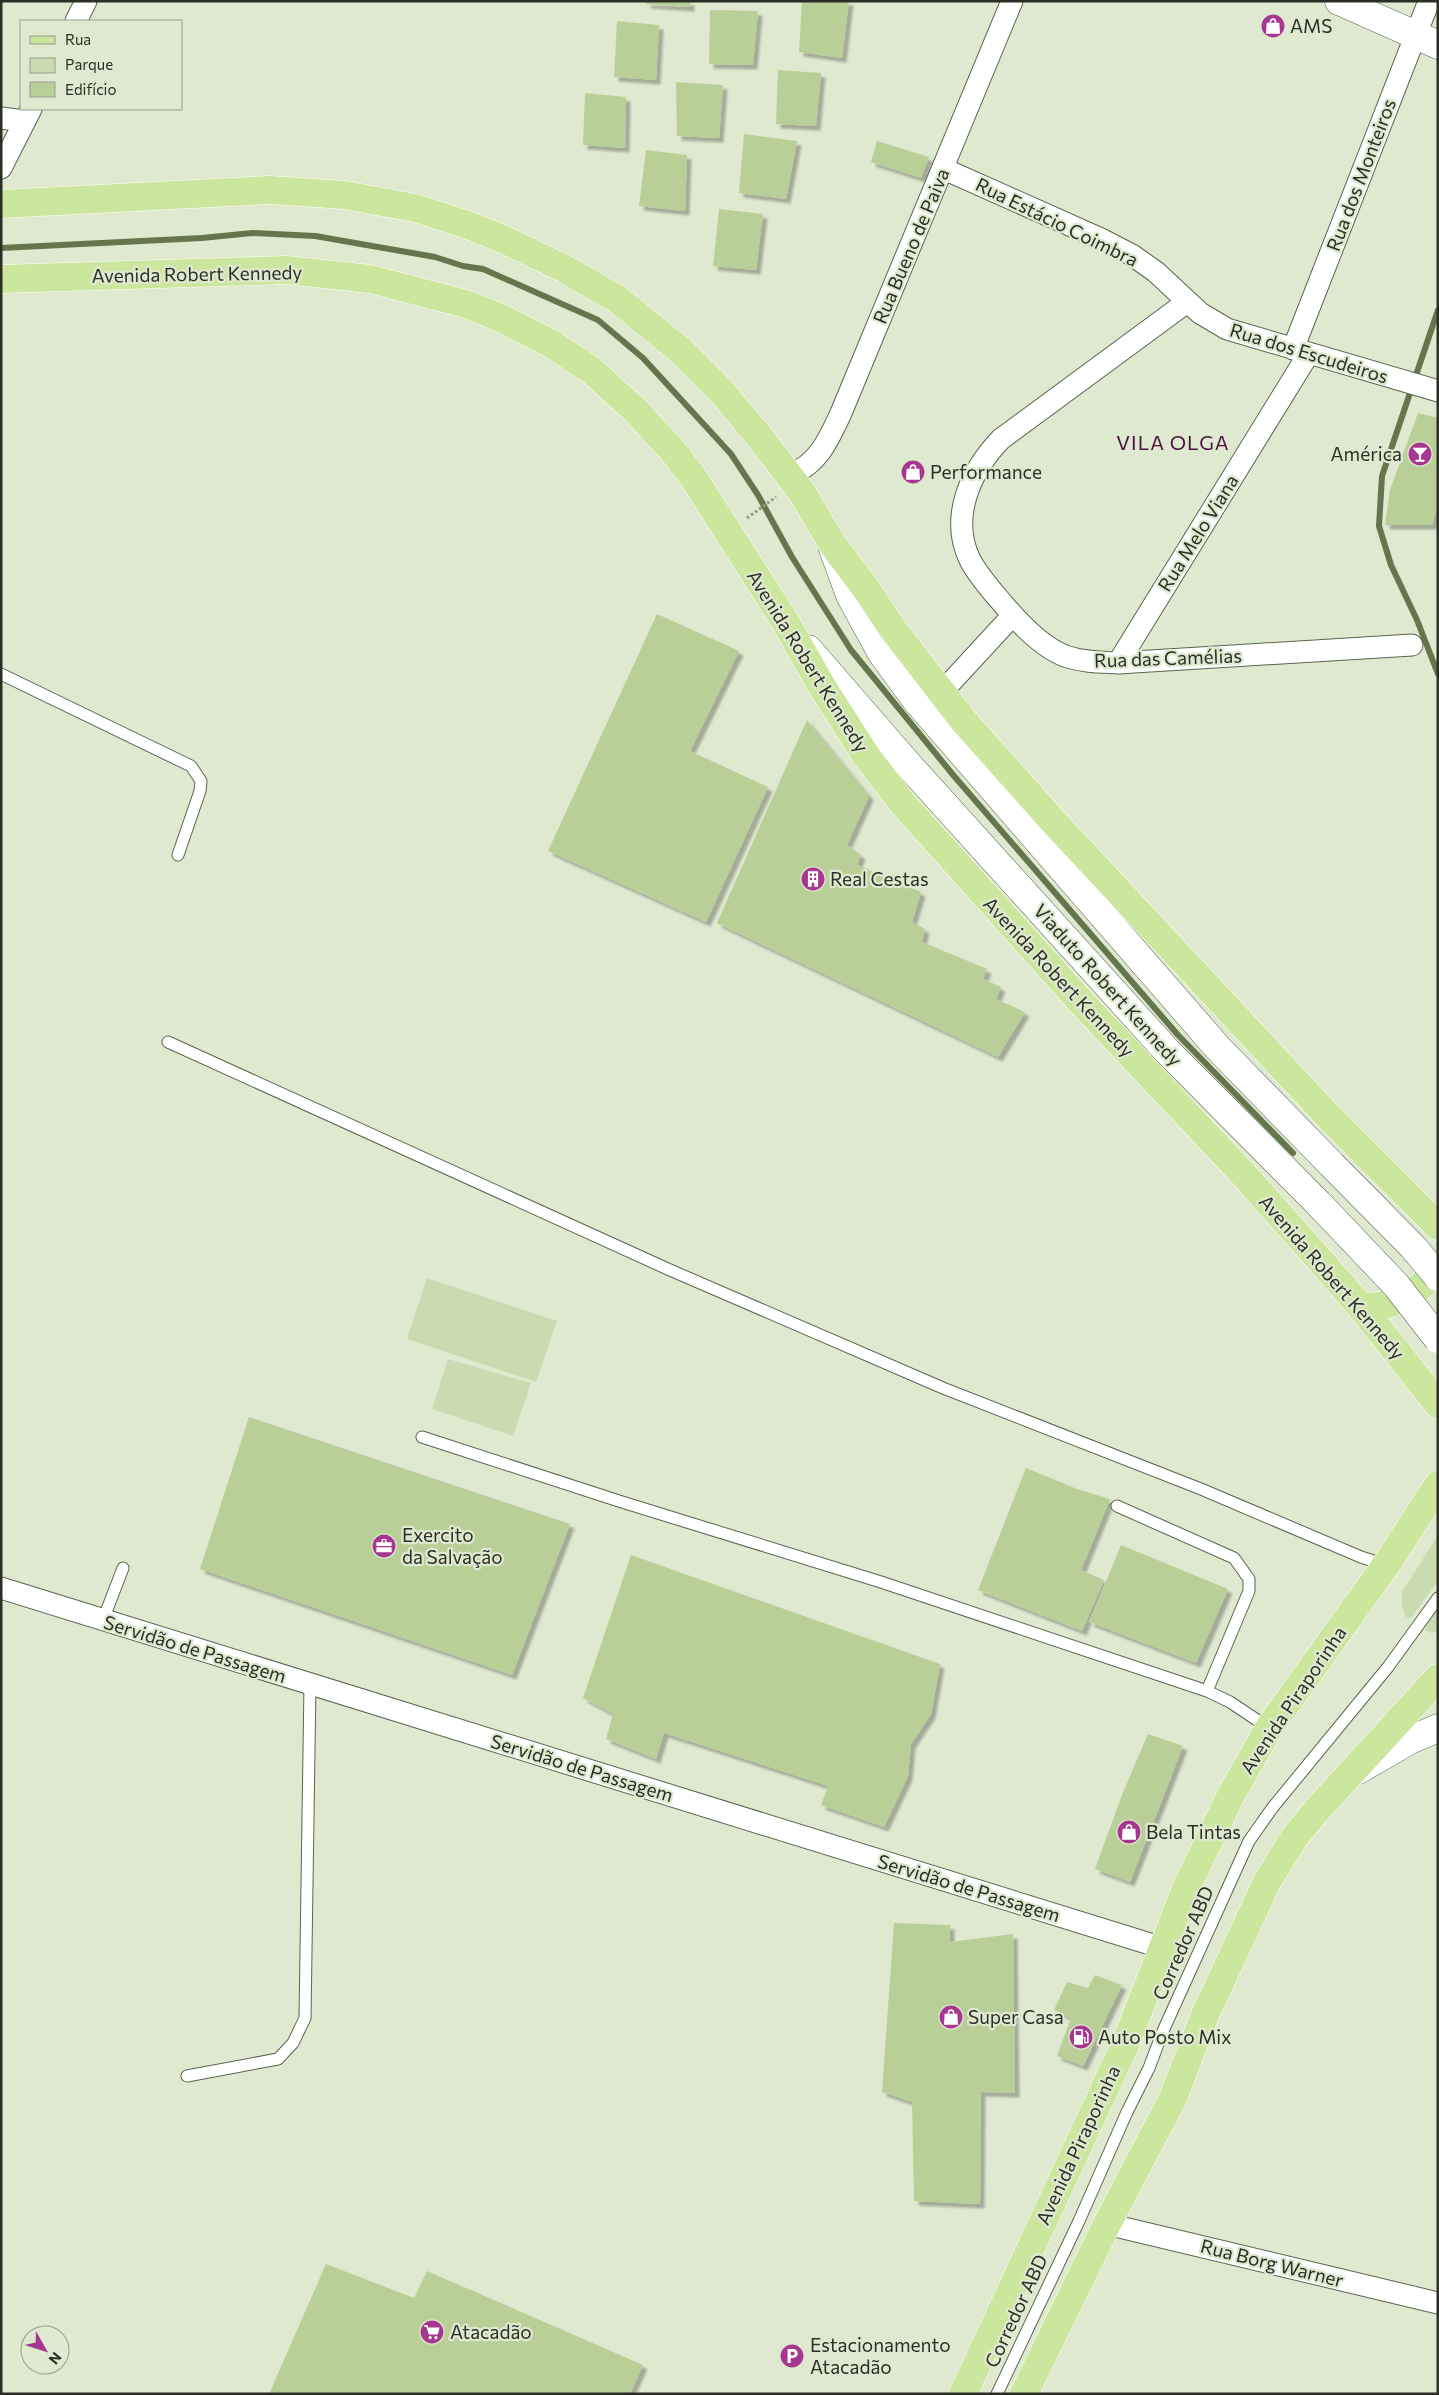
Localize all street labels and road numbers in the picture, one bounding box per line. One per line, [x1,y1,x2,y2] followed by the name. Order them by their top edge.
[1321,95,1400,254] street label: Rua dos Monteiros
[867,165,954,327] street label: Rua Bueno de Paiva
[972,172,1142,271] street label: Rua Estácio Coimbra
[92,260,303,287] street label: Avenida Robert Kennedy
[1227,318,1391,388] street label: Rua dos Escudeiros
[1152,470,1243,595] street label: Rua Melo Viana
[743,565,874,756] street label: Avenida Robert Kennedy
[1094,643,1242,672] street label: Rua das Camélias
[979,892,1140,1062] street label: Avenida Robert Kennedy
[1029,899,1187,1071] street label: Viaduto Robert Kennedy
[1255,1190,1410,1364] street label: Avenida Robert Kennedy
[101,1610,289,1687] street label: Servidão de Passagem
[1235,1622,1351,1778] street label: Avenida Piraporinha
[488,1729,676,1806] street label: Servidão de Passagem
[875,1849,1063,1926] street label: Servidão de Passagem
[1147,1882,1218,2003] street label: Corredor ABD
[1031,2062,1125,2228] street label: Avenida Piraporinha
[1198,2234,1346,2291] street label: Rua Borg Warner
[979,2251,1052,2371] street label: Corredor ABD

